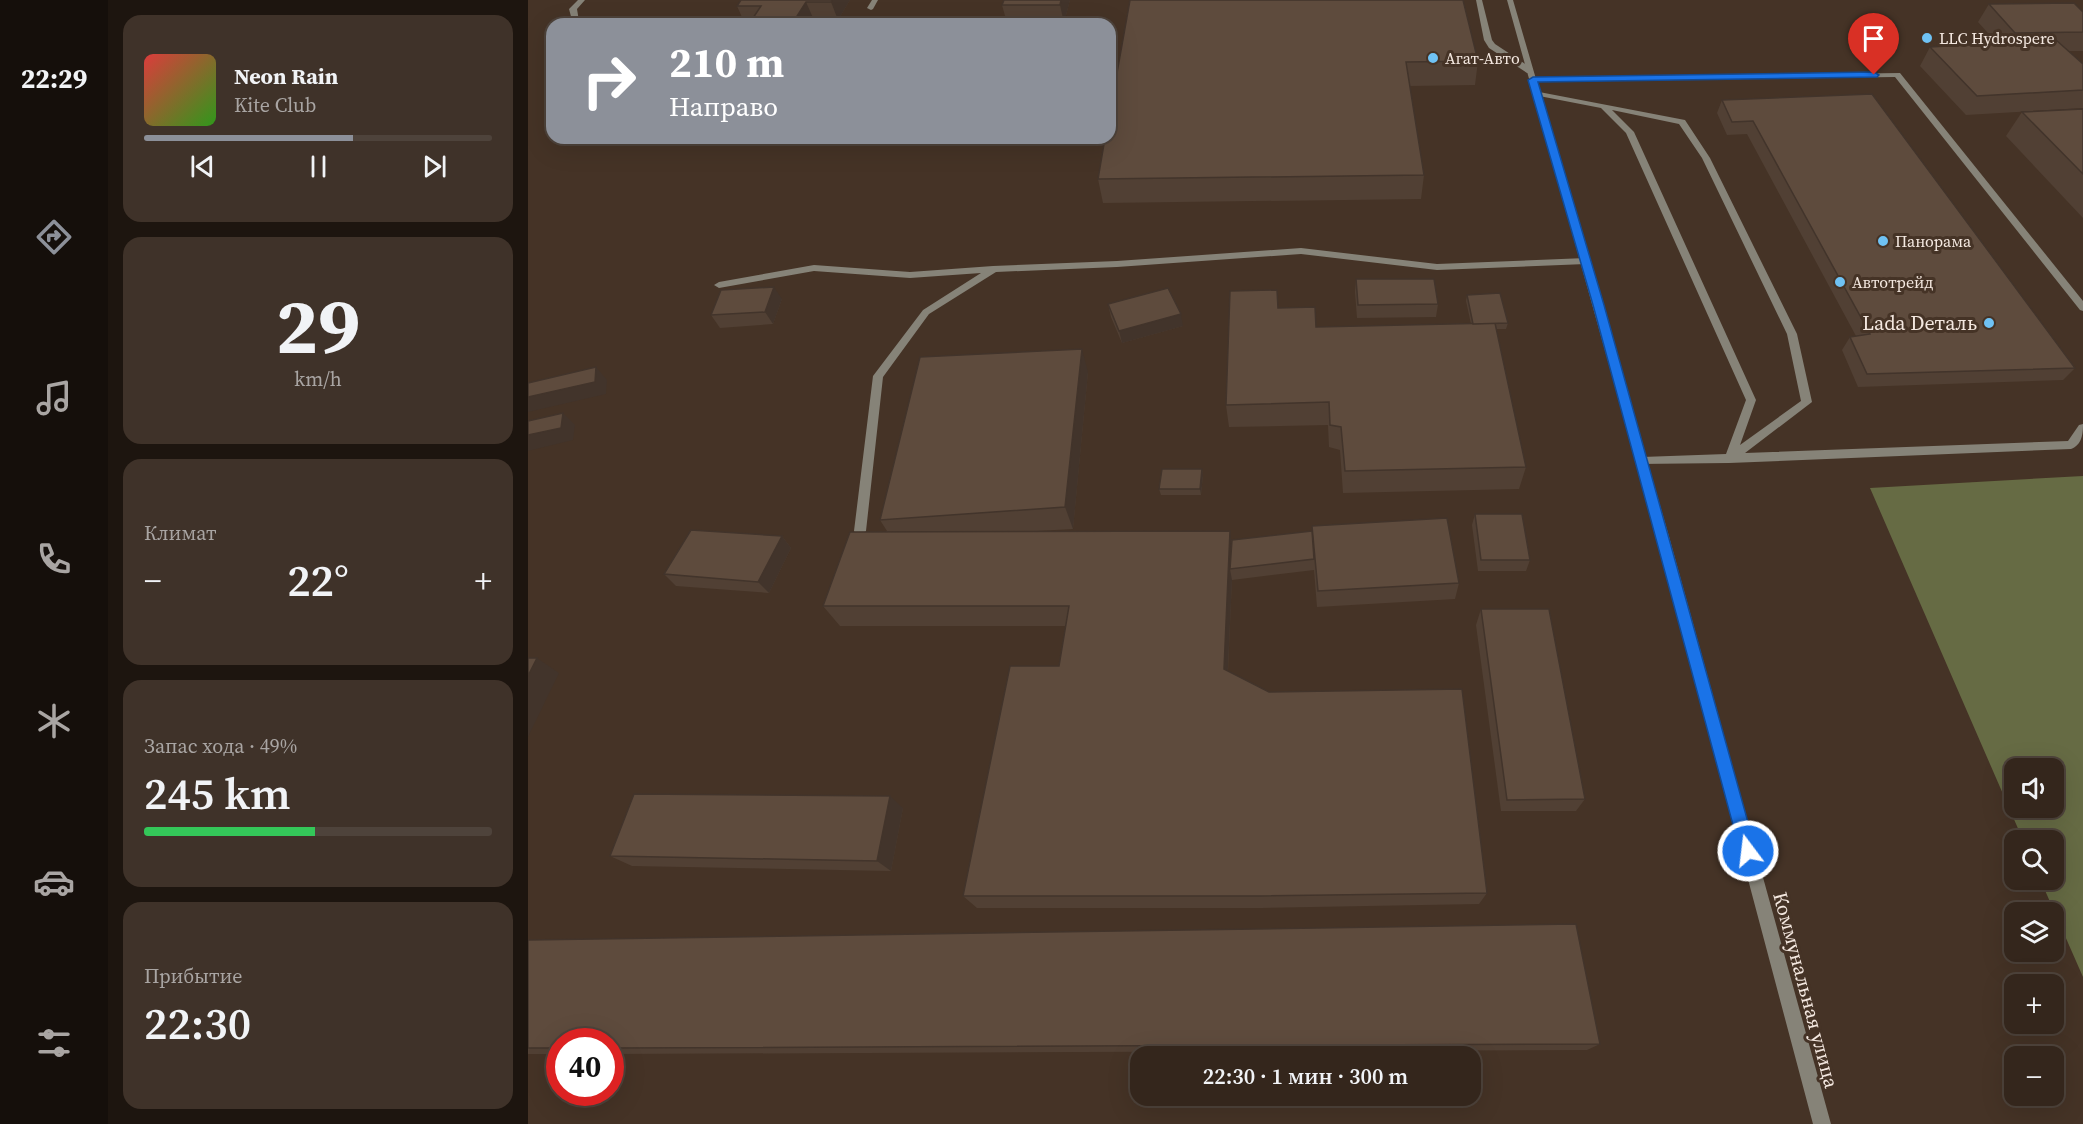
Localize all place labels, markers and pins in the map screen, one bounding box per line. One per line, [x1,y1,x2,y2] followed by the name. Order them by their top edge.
[1848,13,1899,75] pin
[1939,27,2055,49] place label: LLC Hydrospere
[1920,31,1934,45] marker: LLC Hydrospere
[1445,47,1520,69] place label: Агат-Авто
[1426,51,1440,65] marker: Агат-Авто
[1895,230,1972,252] place label: Панорама
[1876,234,1890,248] marker: Панорама
[1852,271,1933,293] place label: Автотрейд
[1833,275,1847,289] marker: Автотрейд
[1862,309,1977,337] place label: Lada Dеталь
[1982,316,1996,330] marker: Lada Dеталь

